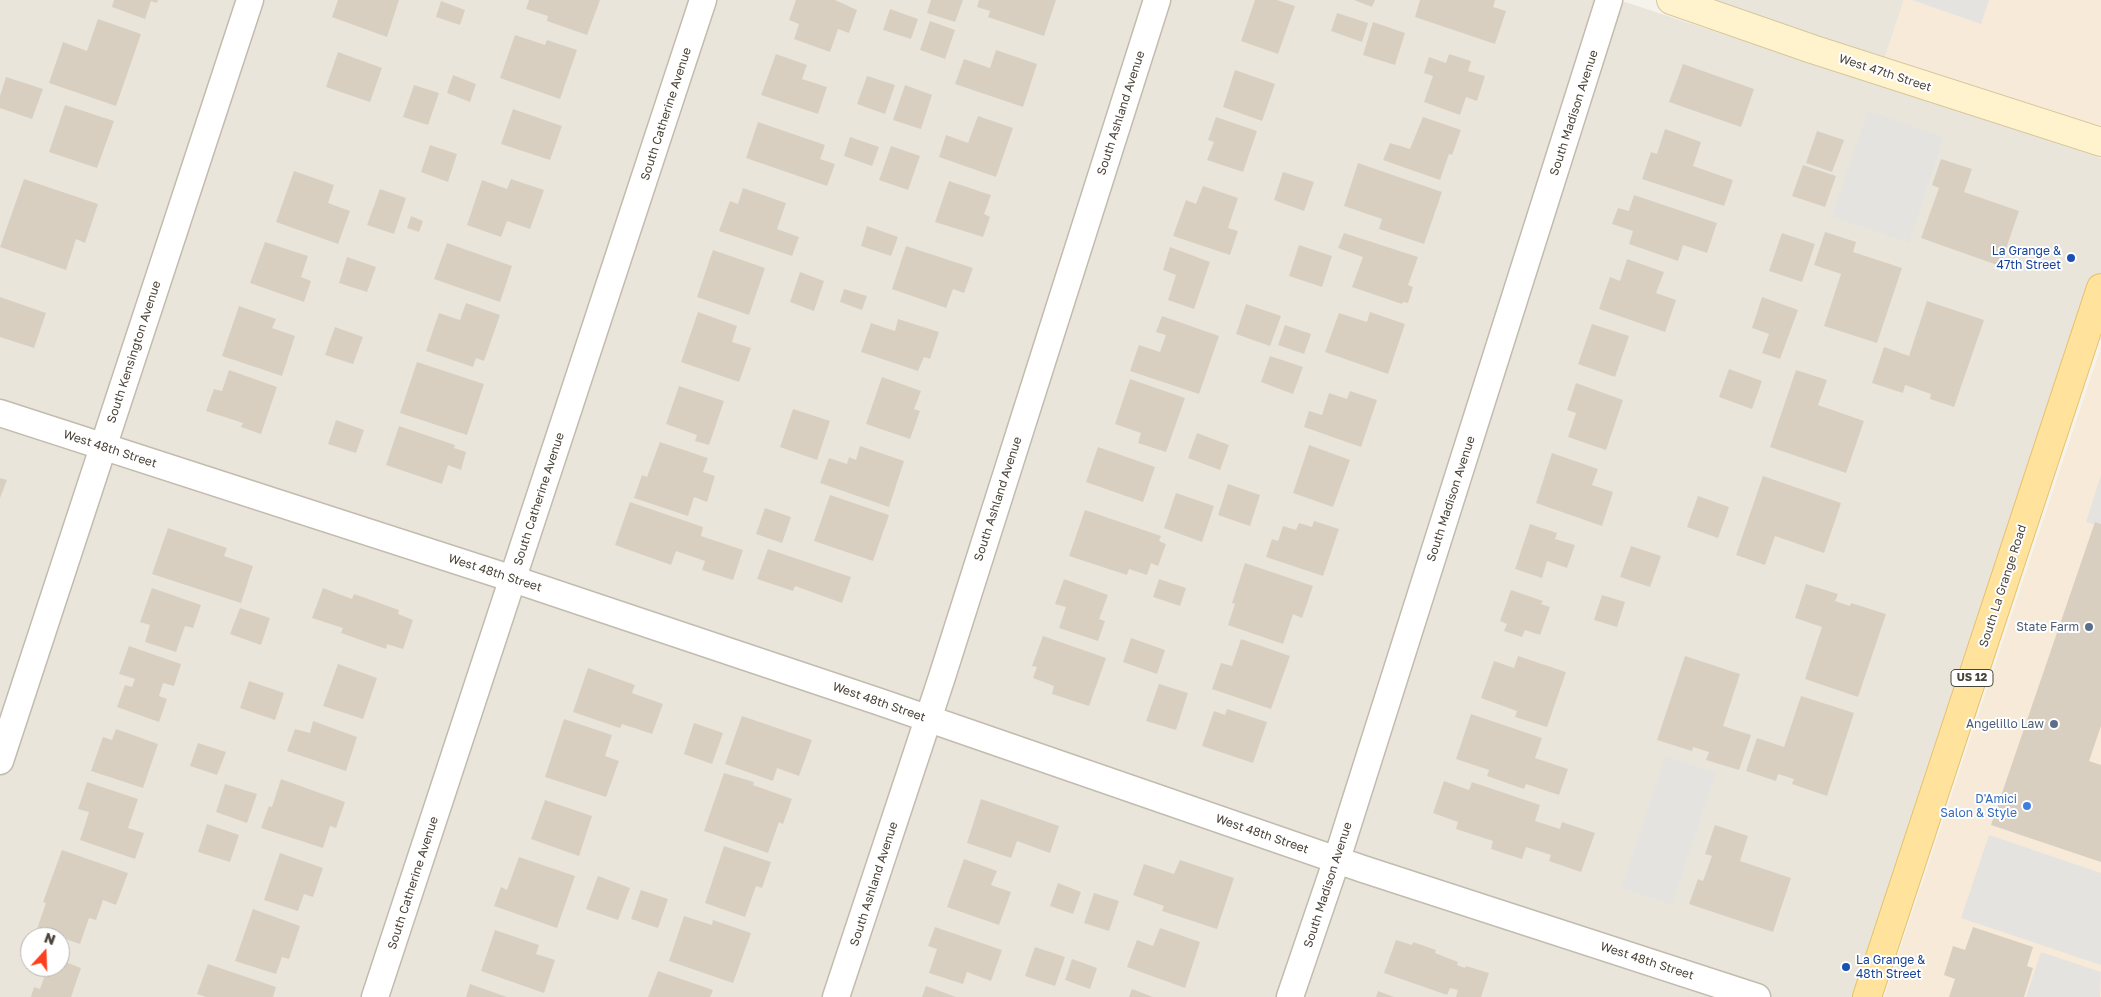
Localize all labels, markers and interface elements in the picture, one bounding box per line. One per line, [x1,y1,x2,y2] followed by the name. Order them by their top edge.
[638,46,694,182] street label: South Catherine Avenue
[1547,48,1601,178] street label: South Madison Avenue
[1094,49,1148,177] street label: South Ashland Avenue
[1837,51,1933,95] street label: West 47th Street
[1992,244,2061,272] place label: La Grange & 47th Street
[2065,252,2077,264] marker: La Grange & 47th Street
[104,279,164,425] street label: South Kensington Avenue
[61,427,159,471] street label: West 48th Street
[511,431,567,567] street label: South Catherine Avenue
[1424,434,1478,564] street label: South Madison Avenue
[971,435,1025,563] street label: South Ashland Avenue
[1976,523,2030,649] street label: South La Grange Road
[446,551,544,595] street label: West 48th Street
[2016,620,2079,634] place label: State Farm
[2083,621,2095,633] marker: State Farm
[1951,670,1993,686] road number: US 12
[831,679,927,725] street label: West 48th Street
[1966,717,2044,731] place label: Angelillo Law
[2048,718,2060,730] marker: Angelillo Law
[1940,792,2017,820] place label: D'Amici Salon & Style
[2021,800,2033,812] marker: D'Amici Salon & Style
[1214,811,1310,857] street label: West 48th Street
[385,815,441,951] street label: South Catherine Avenue
[847,820,901,948] street label: South Ashland Avenue
[1301,820,1355,950] street label: South Madison Avenue
[20,927,70,977] north arrow
[42,929,58,948] text: N
[1598,939,1696,983] street label: West 48th Street
[1856,953,1925,981] place label: La Grange & 48th Street
[1840,961,1852,973] marker: La Grange & 48th Street

